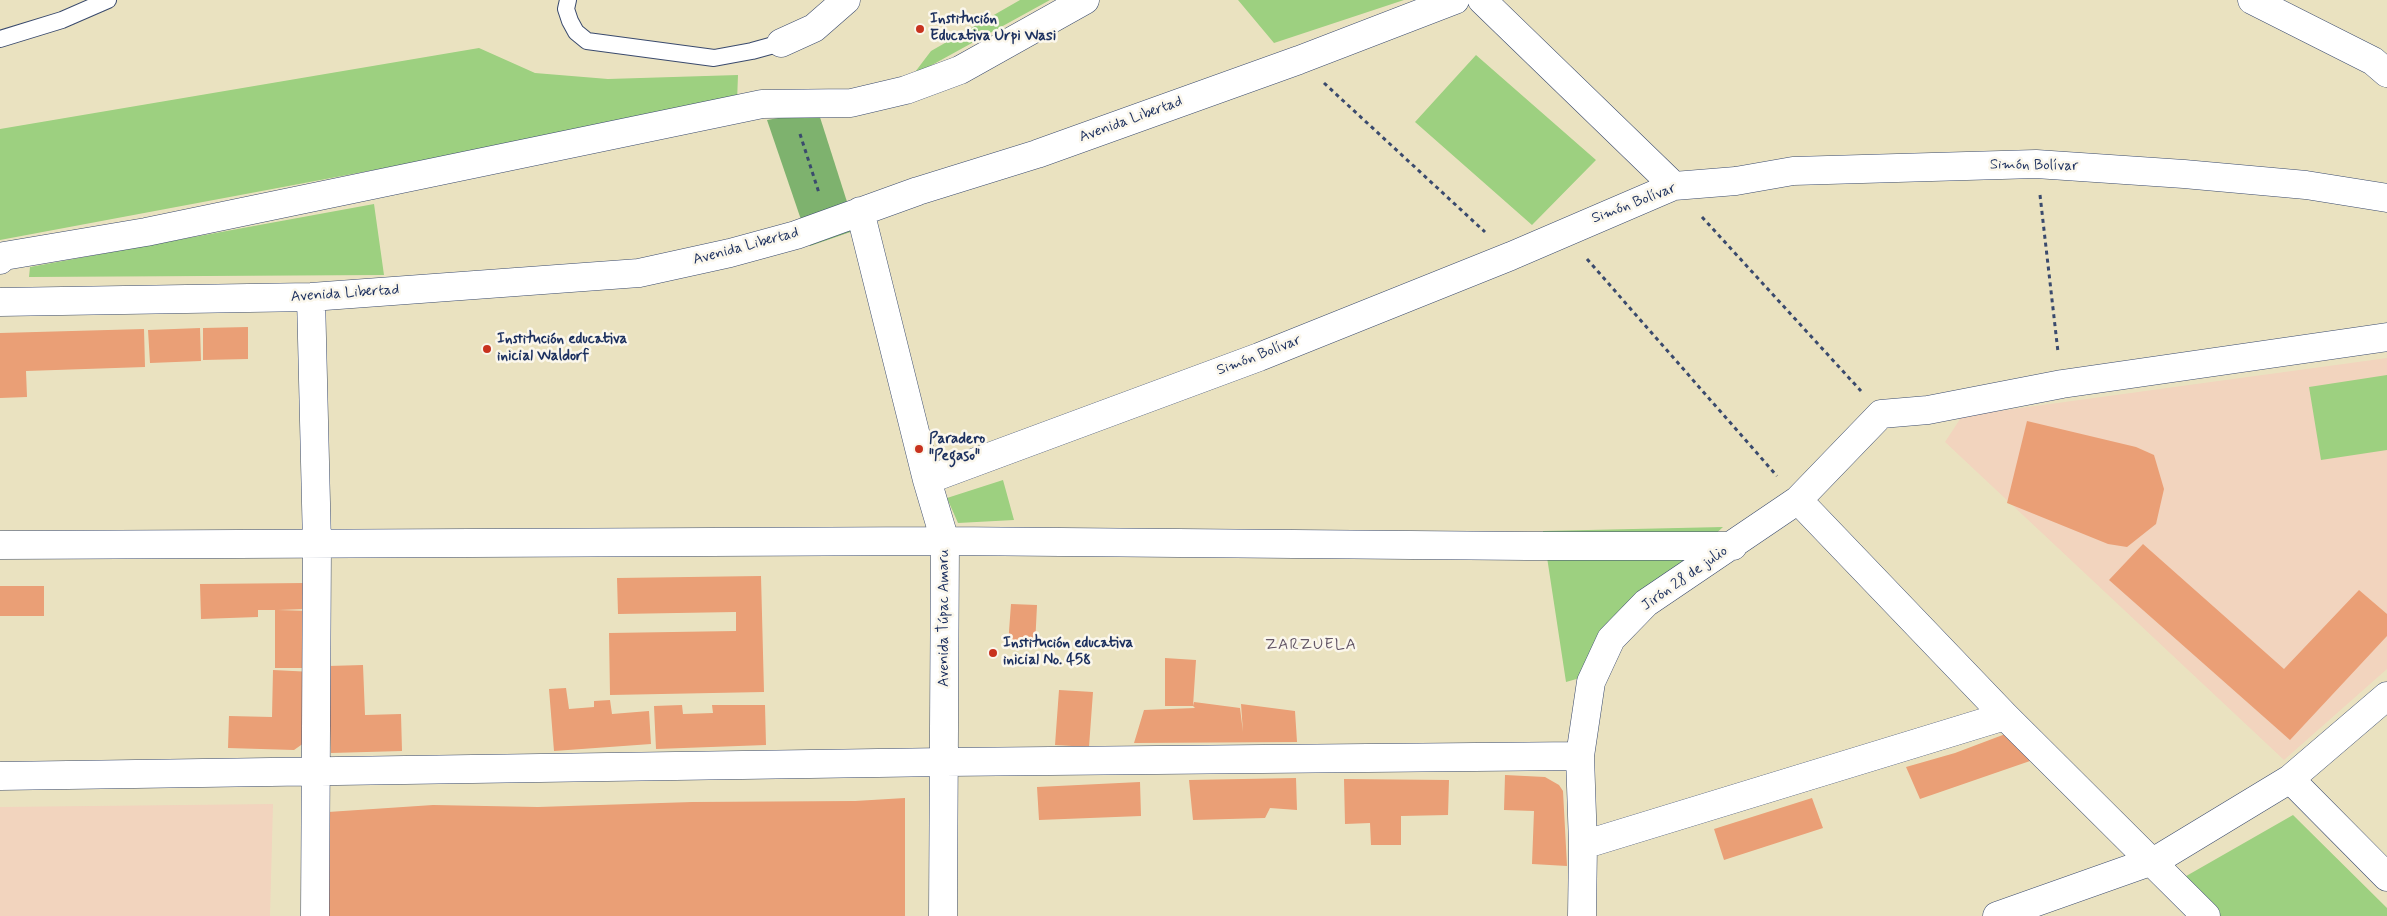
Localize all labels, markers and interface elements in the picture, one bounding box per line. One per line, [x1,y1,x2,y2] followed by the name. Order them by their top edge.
[930,11,1056,46] place label: Institución Educativa Urpi Wasi
[914,23,926,35] marker: Institución Educativa Urpi Wasi
[1077,93,1185,147] street label: Avenida Libertad
[1990,156,2078,176] street label: Simón Bolívar
[1589,180,1679,228] street label: Simón Bolívar
[691,224,801,270] street label: Avenida Libertad
[290,281,400,307] street label: Avenida Libertad
[497,331,627,366] place label: Institución educativa inicial Waldorf
[1214,332,1304,380] street label: Simón Bolívar
[481,343,493,355] marker: Institución educativa inicial Waldorf
[929,431,985,466] place label: Paradero "Pegaso"
[913,443,925,455] marker: Paradero "Pegaso"
[1638,543,1732,615] street label: Jirón 28 de julio
[936,549,954,687] street label: Avenida Túpac Amaru
[1003,635,1133,670] place label: Institución educativa inicial No. 458
[1265,636,1357,656] district label: ZARZUELA
[987,647,999,659] marker: Institución educativa inicial No. 458

